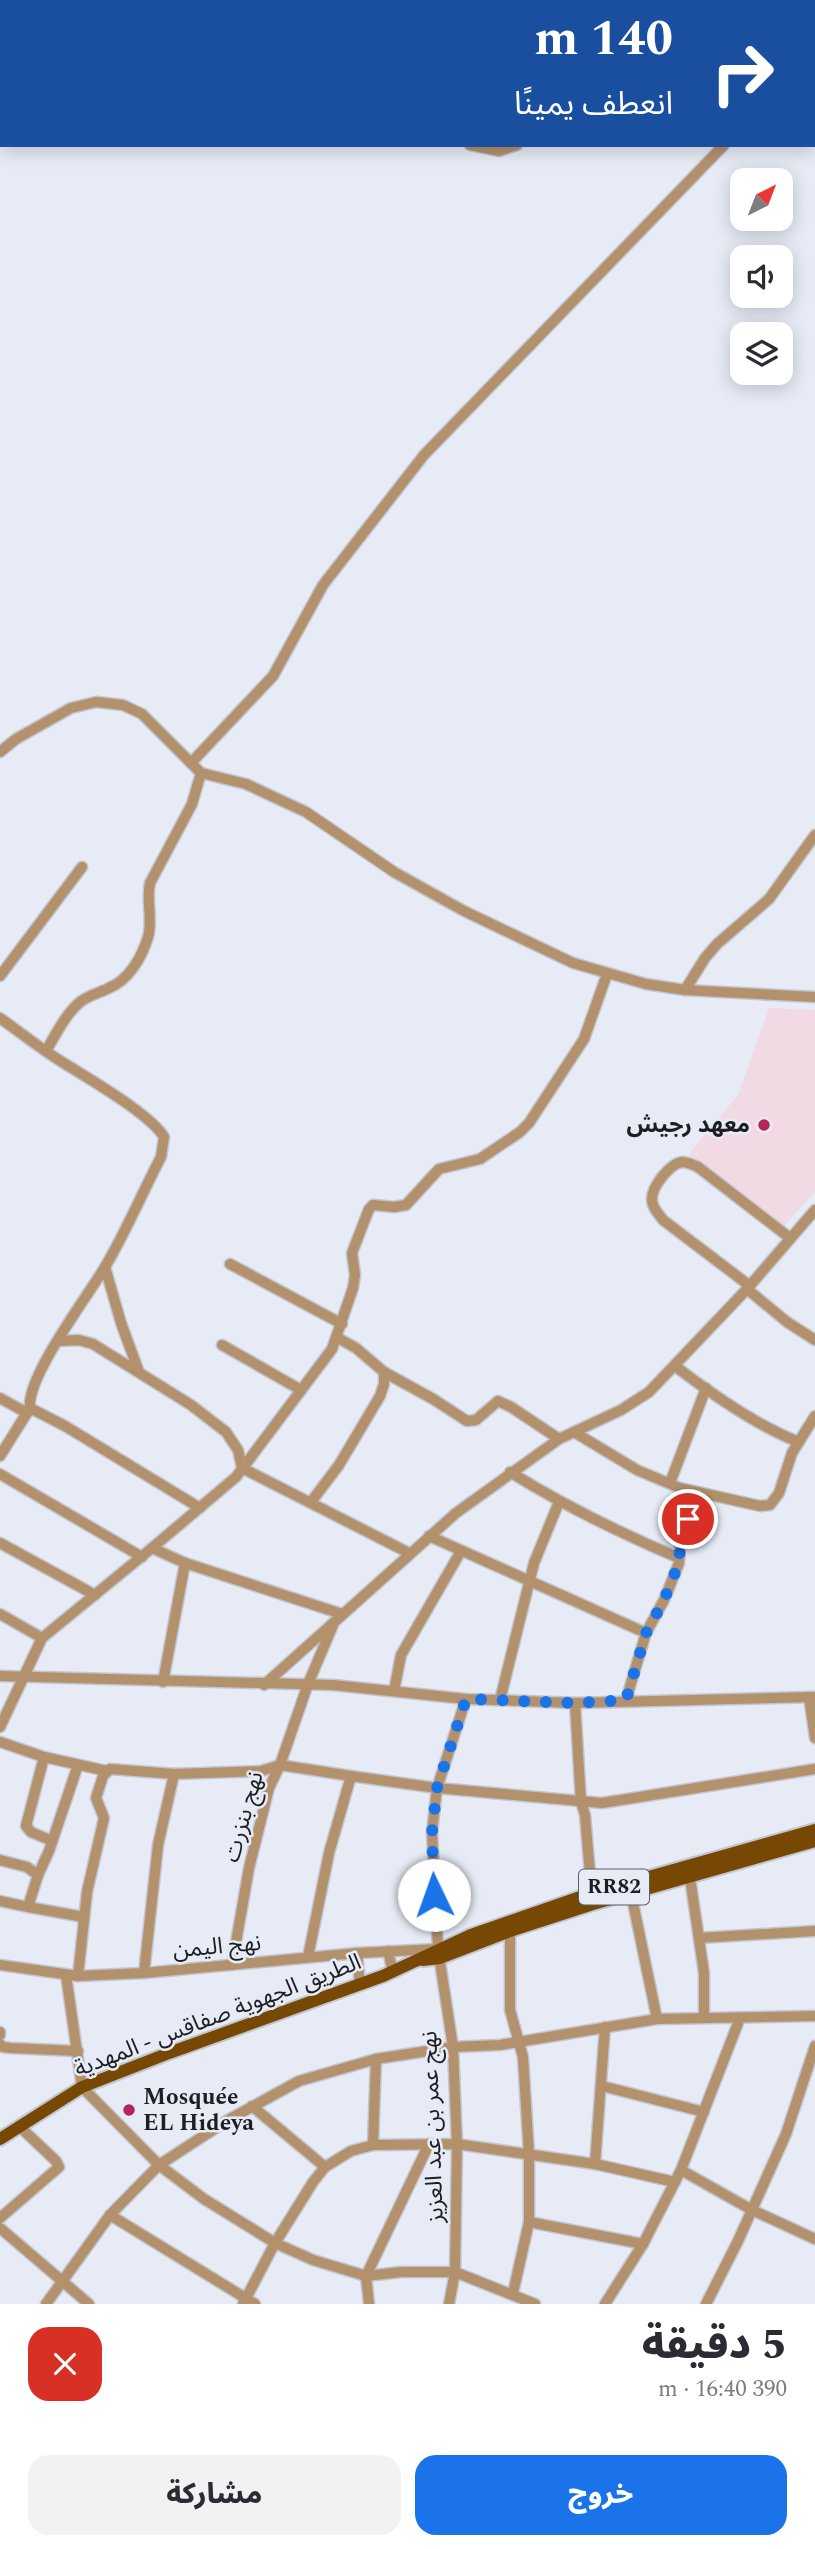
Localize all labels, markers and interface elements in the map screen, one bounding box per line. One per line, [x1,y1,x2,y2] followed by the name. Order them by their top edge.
[534,2,673,77] text: 140 m
[697,28,788,119] icon: right
[514,80,673,129] text: انعطف يمينًا
[730,168,793,231] north arrow
[730,168,793,385] map controls
[730,245,793,308] button: sound
[730,322,793,385] button: layers
[626,1108,750,1143] place label: معهد رجيش
[756,1117,772,1133] marker: معهد رجيش
[658,1489,718,1549] pin
[669,1500,707,1538] icon: arrive
[214,1767,274,1867] street label: نهج بنزرت
[397,1858,471,1932] position arrow
[579,1870,649,1904] road number: RR82
[171,1926,263,1968] street label: نهج اليمن
[69,1945,367,2087] street label: الطريق الجهوية صفاقس - المهدية
[412,2030,454,2225] street label: نهج عمر بن عبد العزيز
[143,2080,254,2141] place label: Mosquée EL Hideya
[121,2102,137,2118] marker: Mosquée EL Hideya
[642,2314,787,2377] text: 5 دقيقة
[28,2327,102,2401] button: close
[658,2372,787,2407] text: 390 m · 16:40
[28,2455,401,2535] button: مشاركة
[415,2455,787,2535] button: خروج

